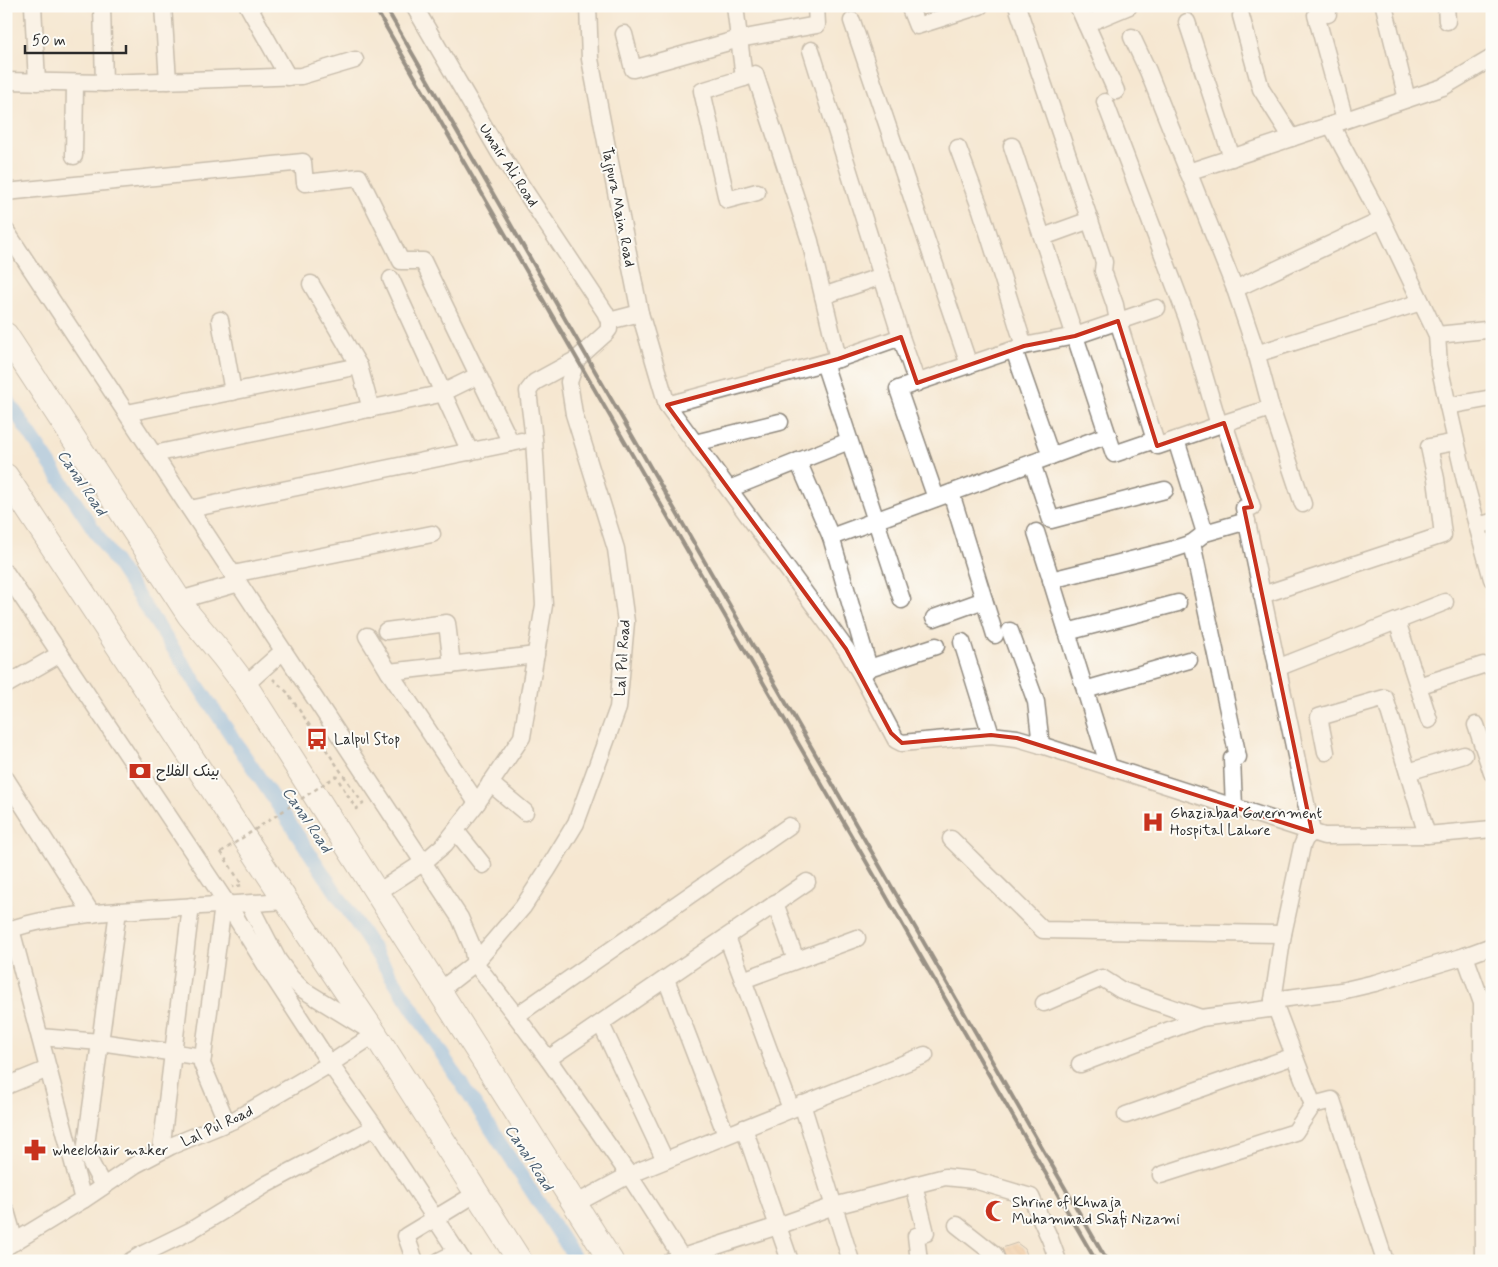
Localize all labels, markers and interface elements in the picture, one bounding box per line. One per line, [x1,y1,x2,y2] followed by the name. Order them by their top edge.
[25,22,126,54] scale bar
[32,31,66,51] text: 50 m
[474,120,543,211] street label: Umair Ali Road
[597,146,639,269] street label: Tajpura Main Road
[52,446,112,521] water label: Canal Road
[610,619,636,697] street label: Lal Pul Road
[304,726,330,752] bus stop icon: Lalpul Stop
[334,730,400,750] place label: Lalpul Stop
[127,758,153,784] bank icon: بینک الفلاح
[156,762,220,782] place label: بینک الفلاح
[277,783,337,858] water label: Canal Road
[1170,804,1323,841] place label: Ghaziabad Government Hospital Lahore
[1140,809,1166,835] hospital icon: Ghaziabad Government Hospital Lahore
[178,1102,257,1152] street label: Lal Pul Road
[499,1121,559,1196] water label: Canal Road
[22,1137,48,1163] pharmacy icon: wheelchair maker
[52,1141,168,1161] place label: wheelchair maker
[1012,1193,1180,1230] place label: Shrine of Khwaja Muhammad Shafi Nizami
[983,1198,1009,1224] mosque icon: Shrine of Khwaja Muhammad Shafi Nizami

